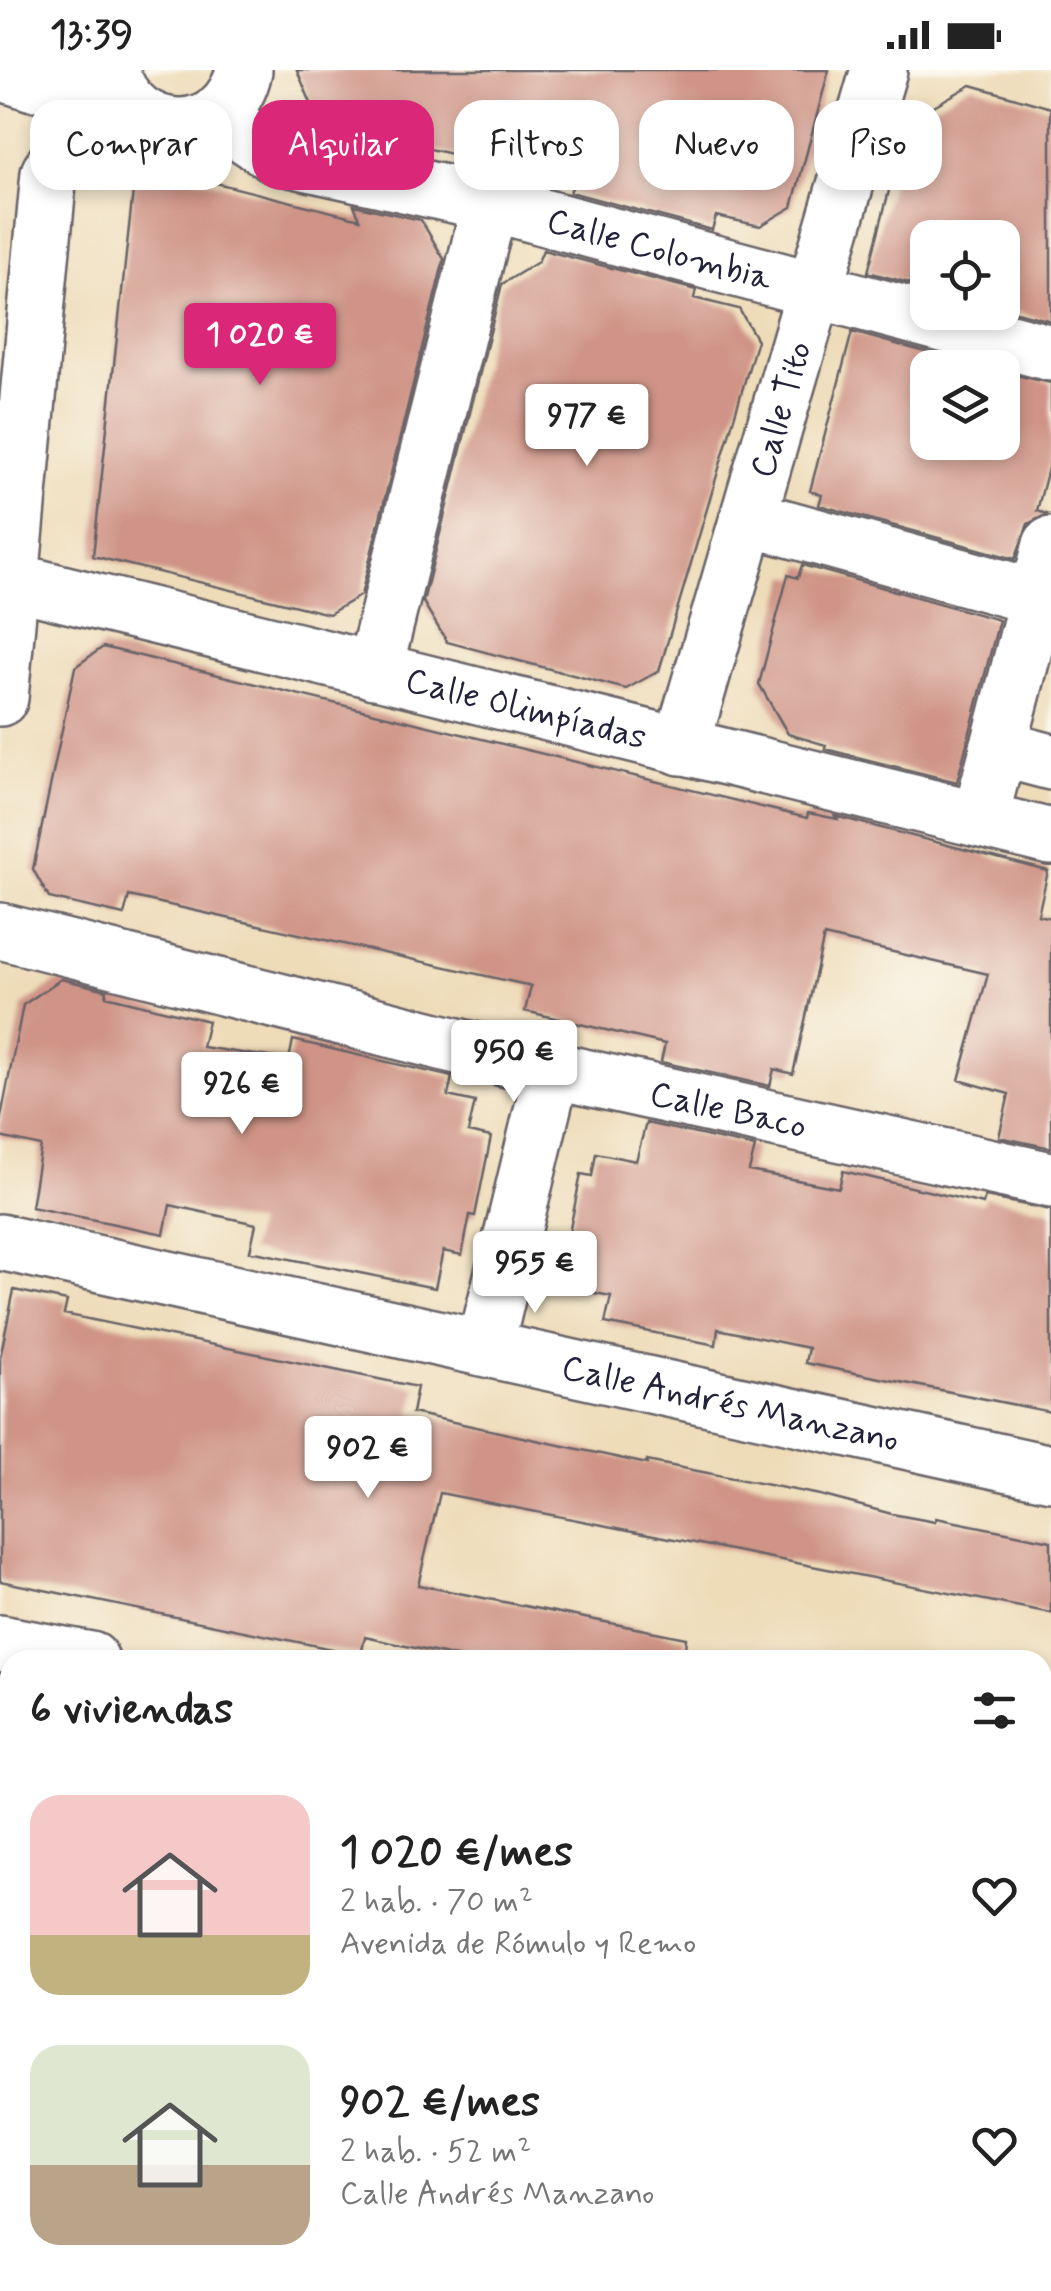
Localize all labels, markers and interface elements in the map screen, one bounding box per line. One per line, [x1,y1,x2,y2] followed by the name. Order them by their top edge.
[50,11,133,60] text: 13:39
[30,100,232,190] chip: Comprar
[252,100,434,190] chip: Alquilar
[454,100,619,190] chip: Filtros
[639,100,794,190] chip: Nuevo
[814,100,942,190] chip: Piso
[542,198,778,303] street label: Calle Colombia
[910,220,1020,460] map controls
[910,220,1020,330] button: locate
[168,303,352,388] pin: 1 020 €
[206,314,314,356] text: 1 020 €
[740,336,823,483] street label: Calle Tito
[910,350,1020,460] button: layers
[517,384,657,469] pin: 977 €
[547,395,627,437] text: 977 €
[401,658,651,761] street label: Calle Olimpíadas
[444,1020,584,1105] pin: 950 €
[473,1031,555,1073] text: 950 €
[172,1052,312,1137] pin: 926 €
[203,1063,281,1105] text: 926 €
[646,1071,811,1150] street label: Calle Baco
[465,1231,605,1316] pin: 955 €
[495,1242,575,1284] text: 955 €
[557,1345,903,1464] street label: Calle Andrés Manzano
[298,1416,438,1501] pin: 902 €
[327,1427,409,1469] text: 902 €
[30,1683,233,1738] text: 6 viviendas
[967,1683,1022,1738] icon: filters
[340,1826,573,1881] text: 1 020 €/mes
[110,1835,230,1955] icon: home
[967,1868,1022,1923] icon: heart
[340,1881,533,1923] text: 2 hab. · 70 m²
[340,1923,696,1965] text: Avenida de Rómulo y Remo
[340,2076,540,2131] text: 902 €/mes
[110,2085,230,2205] icon: home
[967,2118,1022,2173] icon: heart
[340,2131,531,2173] text: 2 hab. · 52 m²
[340,2173,654,2215] text: Calle Andrés Manzano

